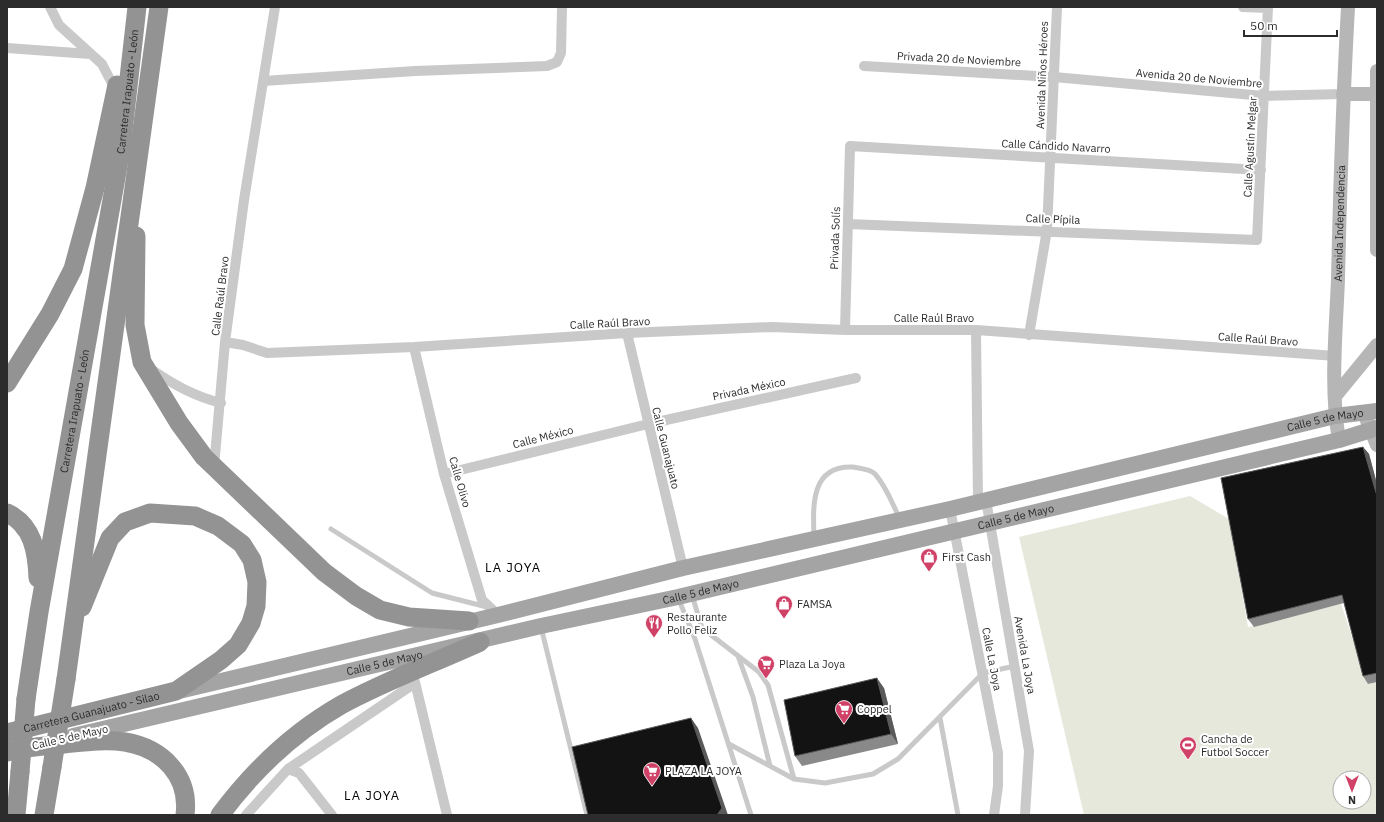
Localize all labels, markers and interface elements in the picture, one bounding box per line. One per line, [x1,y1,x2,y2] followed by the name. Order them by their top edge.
[1244,12,1337,38] scale bar
[1250,18,1278,33] text: 50 m
[1033,21,1051,129] street label: Avenida Niños Héroes
[113,28,141,155] street label: Carretera Irapuato - León
[897,49,1021,69] street label: Privada 20 de Noviembre
[1135,65,1263,91] street label: Avenida 20 de Noviembre
[1240,96,1260,198] street label: Calle Agustín Melgar
[1001,136,1111,156] street label: Calle Cándido Navarro
[1331,165,1348,282] street label: Avenida Independencia
[827,206,843,270] street label: Privada Solís
[1025,211,1081,227] street label: Calle Pípila
[208,255,232,337] street label: Calle Raúl Bravo
[894,311,974,325] street label: Calle Raúl Bravo
[570,314,650,332] street label: Calle Raúl Bravo
[1217,329,1299,349] street label: Calle Raúl Bravo
[57,348,92,474] street label: Carretera Irapuato - León
[711,374,787,404] street label: Privada México
[649,406,683,490] street label: Calle Guanajuato
[1285,406,1364,434] street label: Calle 5 de Mayo
[511,423,575,451] street label: Calle México
[446,455,474,509] street label: Calle Olivo
[976,501,1055,533] street label: Calle 5 de Mayo
[919,547,939,572] shop icon: First Cash
[942,550,991,564] place label: First Cash
[485,559,541,576] district label: LA JOYA
[661,576,740,607] street label: Calle 5 de Mayo
[774,594,794,619] shop icon: FAMSA
[797,597,832,611] place label: FAMSA
[667,610,727,637] place label: Restaurante Pollo Feliz
[644,613,664,638] restaurant icon: Restaurante Pollo Feliz
[1011,615,1039,695] street label: Avenida La Joya
[979,626,1005,692] street label: Calle La Joya
[345,647,424,679] street label: Calle 5 de Mayo
[756,654,776,679] supermarket icon: Plaza La Joya
[779,657,845,671] place label: Plaza La Joya
[22,688,161,736] street label: Carretera Guanajuato - Silao
[834,699,854,724] supermarket icon: Coppel
[857,702,892,716] place label: Coppel
[31,721,109,753] street label: Calle 5 de Mayo
[1201,732,1269,759] place label: Cancha de Futbol Soccer
[1178,735,1198,760] sports icon: Cancha de Futbol Soccer
[642,761,662,786] supermarket icon: PLAZA LA JOYA
[665,764,742,778] place label: PLAZA LA JOYA
[1332,770,1372,810] north arrow
[344,787,400,804] district label: LA JOYA
[1348,793,1356,807] text: N

